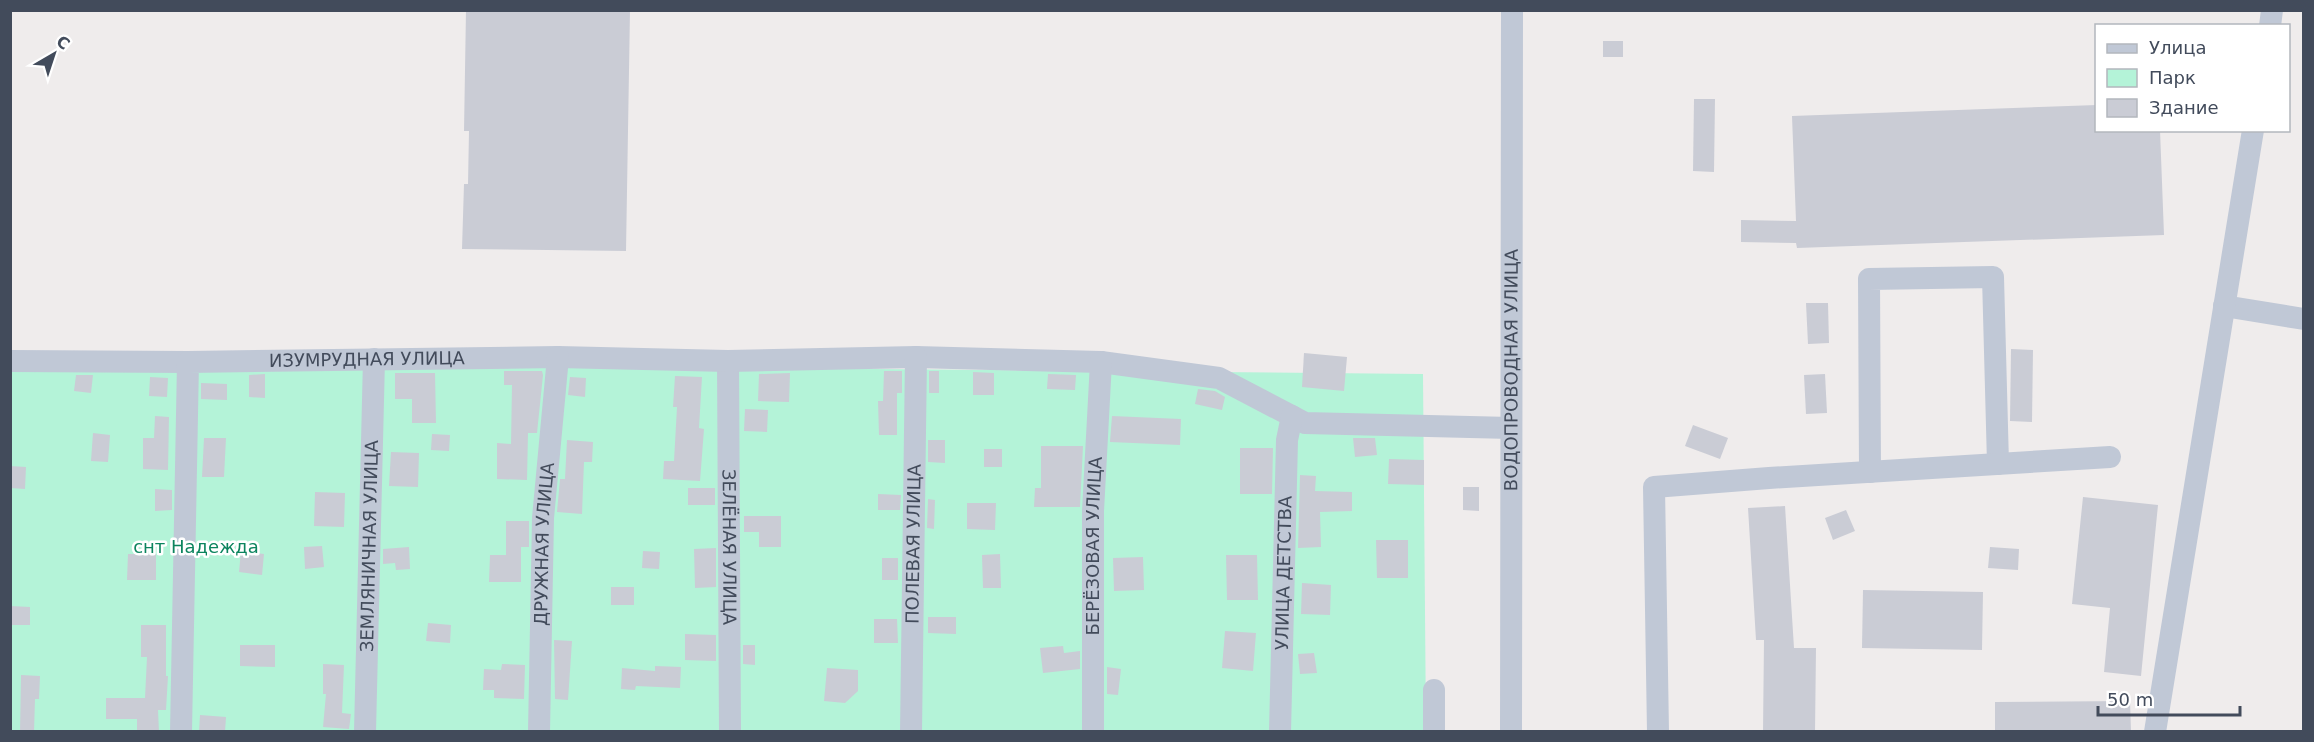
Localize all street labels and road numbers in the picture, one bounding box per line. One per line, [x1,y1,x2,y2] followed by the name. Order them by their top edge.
[1500,248,1522,491] street label: ВОДОПРОВОДНАЯ УЛИЦА
[269,347,466,371] street label: ИЗУМРУДНАЯ УЛИЦА
[356,439,382,652] street label: ЗЕМЛЯНИЧНАЯ УЛИЦА
[1082,455,1106,635] street label: БЕРЁЗОВАЯ УЛИЦА
[530,461,558,626] street label: ДРУЖНАЯ УЛИЦА
[901,463,925,624] street label: ПОЛЕВАЯ УЛИЦА
[719,469,740,626] street label: ЗЕЛЁНАЯ УЛИЦА
[1271,495,1296,651] street label: УЛИЦА ДЕТСТВА

